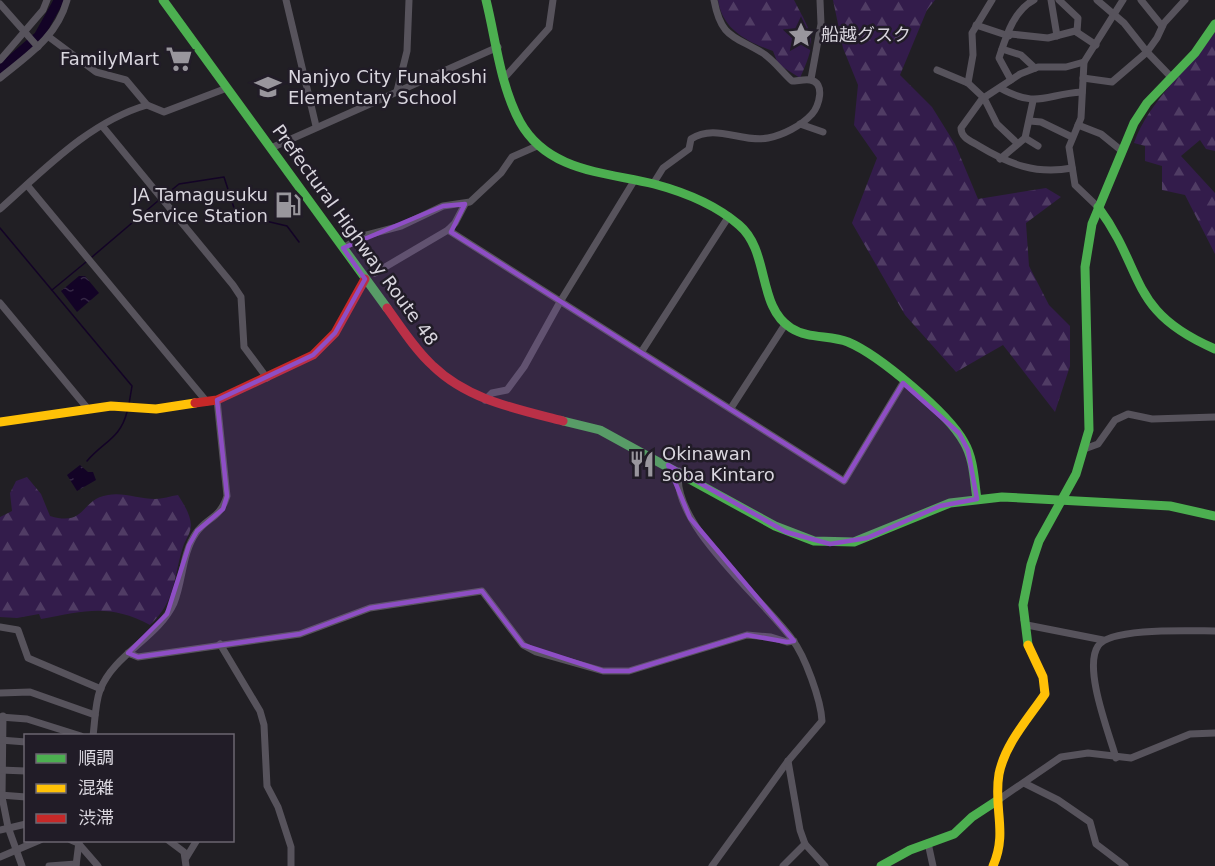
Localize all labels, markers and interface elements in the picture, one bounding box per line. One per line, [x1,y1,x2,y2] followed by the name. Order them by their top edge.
[786,20,816,50] place icon: 船越グスク
[821,24,911,45] place label: 船越グスク
[164,44,194,74] supermarket icon: FamilyMart
[60,48,159,69] place label: FamilyMart
[288,66,487,108] place label: Nanjyo City Funakoshi Elementary School
[253,72,283,102] school or university icon: Nanjyo City Funakoshi Elementary School
[268,120,443,349] street label: Prefectural Highway Route 48
[131,184,268,226] place label: JA Tamagusuku Service Station
[273,190,303,220] fuel station icon: JA Tamagusuku Service Station
[662,443,775,485] place label: Okinawan soba Kintaro
[627,449,657,479] restaurant icon: Okinawan soba Kintaro
[24,734,234,842] legend
[78,747,114,768] text: 順調
[78,777,114,798] text: 混雑
[78,807,114,828] text: 渋滞

